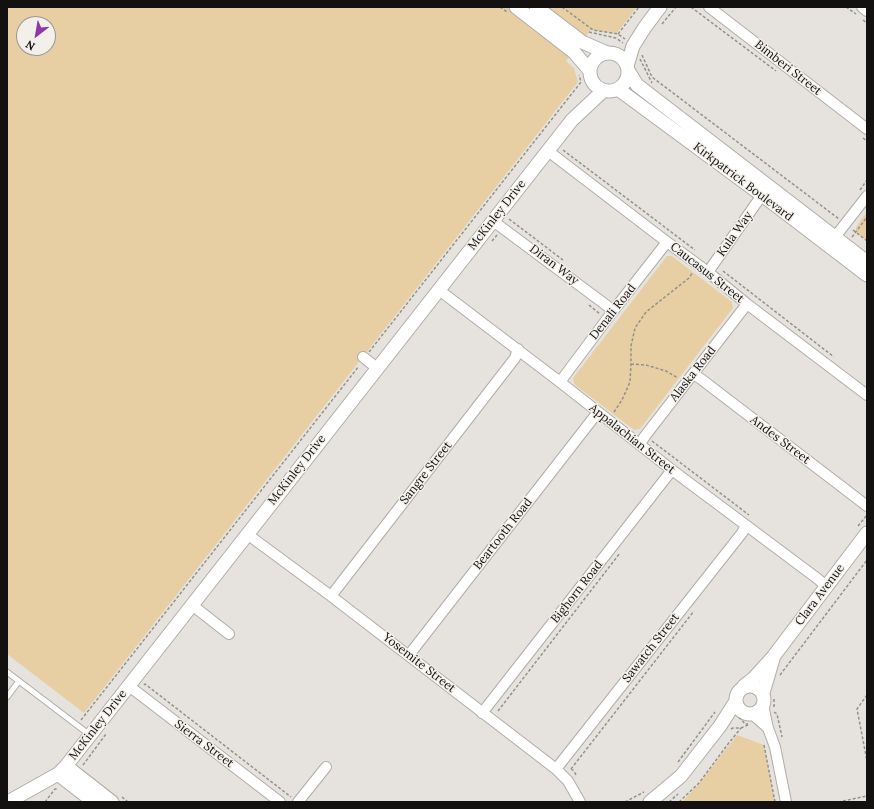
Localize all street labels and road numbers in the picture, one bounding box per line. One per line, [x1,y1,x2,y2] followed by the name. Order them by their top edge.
[752,37,824,99] street label: Bimberi Street
[690,140,796,224] street label: Kirkpatrick Boulevard
[465,177,529,253] street label: McKinley Drive
[714,209,756,259] street label: Kula Way
[667,240,747,306] street label: Caucasus Street
[527,242,581,288] street label: Diran Way
[587,281,639,343] street label: Denali Road
[667,344,719,404] street label: Alaska Road
[586,401,678,477] street label: Appalachian Street
[747,413,813,467] street label: Andes Street
[265,432,329,508] street label: McKinley Drive
[397,439,455,507] street label: Sangre Street
[471,495,535,573] street label: Beartooth Road
[548,558,606,626] street label: Bighorn Road
[792,562,848,628] street label: Clara Avenue
[620,611,682,685] street label: Sawatch Street
[380,630,458,696] street label: Yosemite Street
[66,687,130,763] street label: McKinley Drive
[172,717,236,771] street label: Sierra Street

